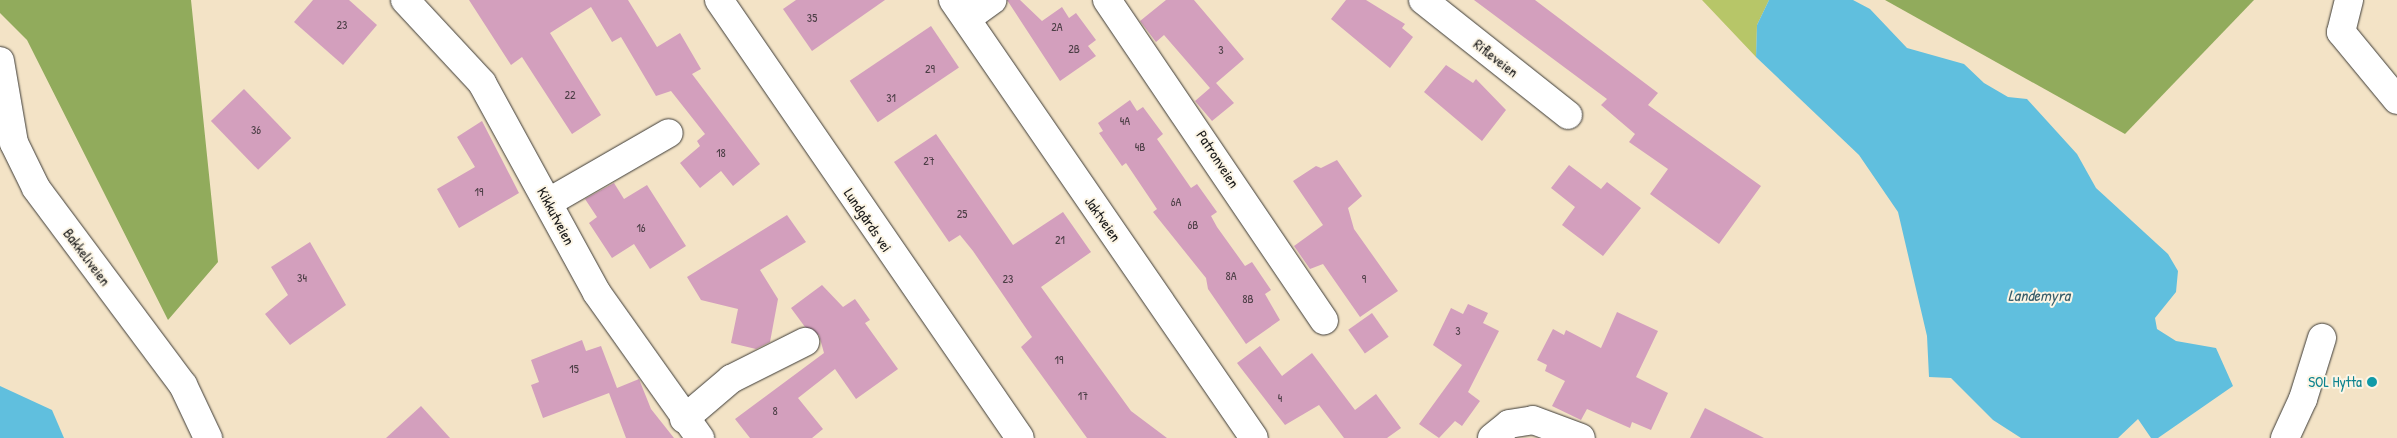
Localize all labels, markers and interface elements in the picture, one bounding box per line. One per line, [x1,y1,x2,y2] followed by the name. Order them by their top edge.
[807,11,817,25] house number: 35
[337,18,347,32] house number: 23
[1051,20,1063,34] house number: 2A
[1470,35,1522,81] street label: Rifleveien
[1068,42,1080,56] house number: 2B
[1218,43,1224,57] house number: 3
[925,62,935,76] house number: 29
[564,88,576,102] house number: 22
[886,91,896,105] house number: 31
[1120,114,1130,128] house number: 4A
[251,123,261,137] house number: 36
[1193,127,1243,191] street label: Patronveien
[1135,140,1145,154] house number: 4B
[716,146,726,160] house number: 18
[923,154,935,168] house number: 27
[533,184,579,248] street label: Kikkutveien
[475,185,483,199] house number: 19
[840,185,896,255] street label: Lundgårds vei
[1081,193,1125,245] street label: Jaktveien
[1171,195,1181,209] house number: 6A
[957,207,967,221] house number: 25
[1188,218,1198,232] house number: 6B
[636,221,646,235] house number: 16
[60,225,114,289] street label: Bakkeliveien
[1055,233,1065,247] house number: 21
[1225,269,1237,283] house number: 8A
[297,271,307,285] house number: 34
[1003,272,1013,286] house number: 23
[1362,272,1366,286] house number: 9
[2008,285,2070,305] water label: Landemyra
[1242,292,1254,306] house number: 8B
[1455,324,1461,338] house number: 3
[1055,353,1063,367] house number: 19
[569,362,579,376] house number: 15
[2308,373,2362,391] place label: SOL Hytta
[2366,376,2378,388] marker: SOL Hytta
[1078,389,1088,403] house number: 17
[1278,391,1282,405] house number: 4
[772,404,778,418] house number: 8

